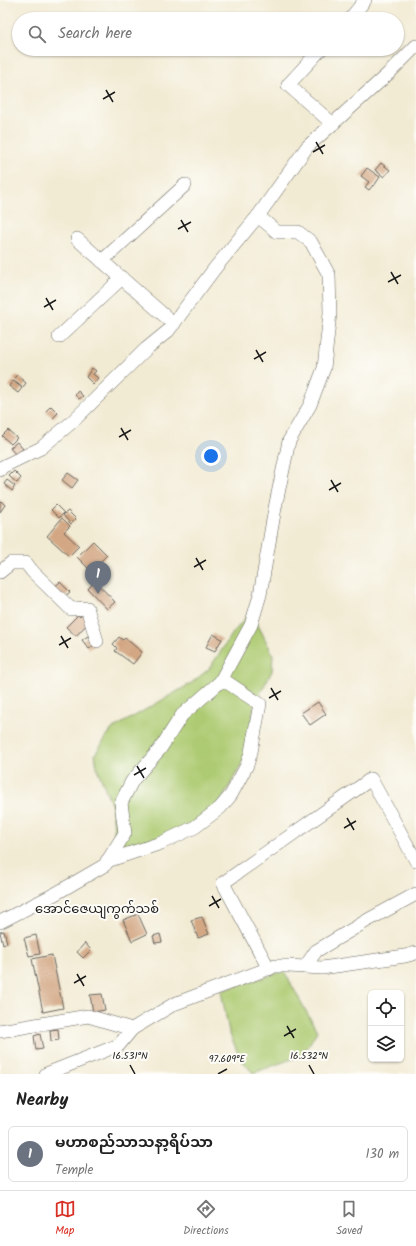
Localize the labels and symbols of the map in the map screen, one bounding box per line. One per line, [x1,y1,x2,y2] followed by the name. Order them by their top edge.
[201,446,221,466] your location
[85,561,111,594] pin: 1
[35,899,159,920] district label: အောင်ဇေယျကွက်သစ်
[112,1048,148,1064] text: 16.531°N
[290,1048,328,1064] text: 16.532°N
[209,1051,246,1067] text: 97.609°E

